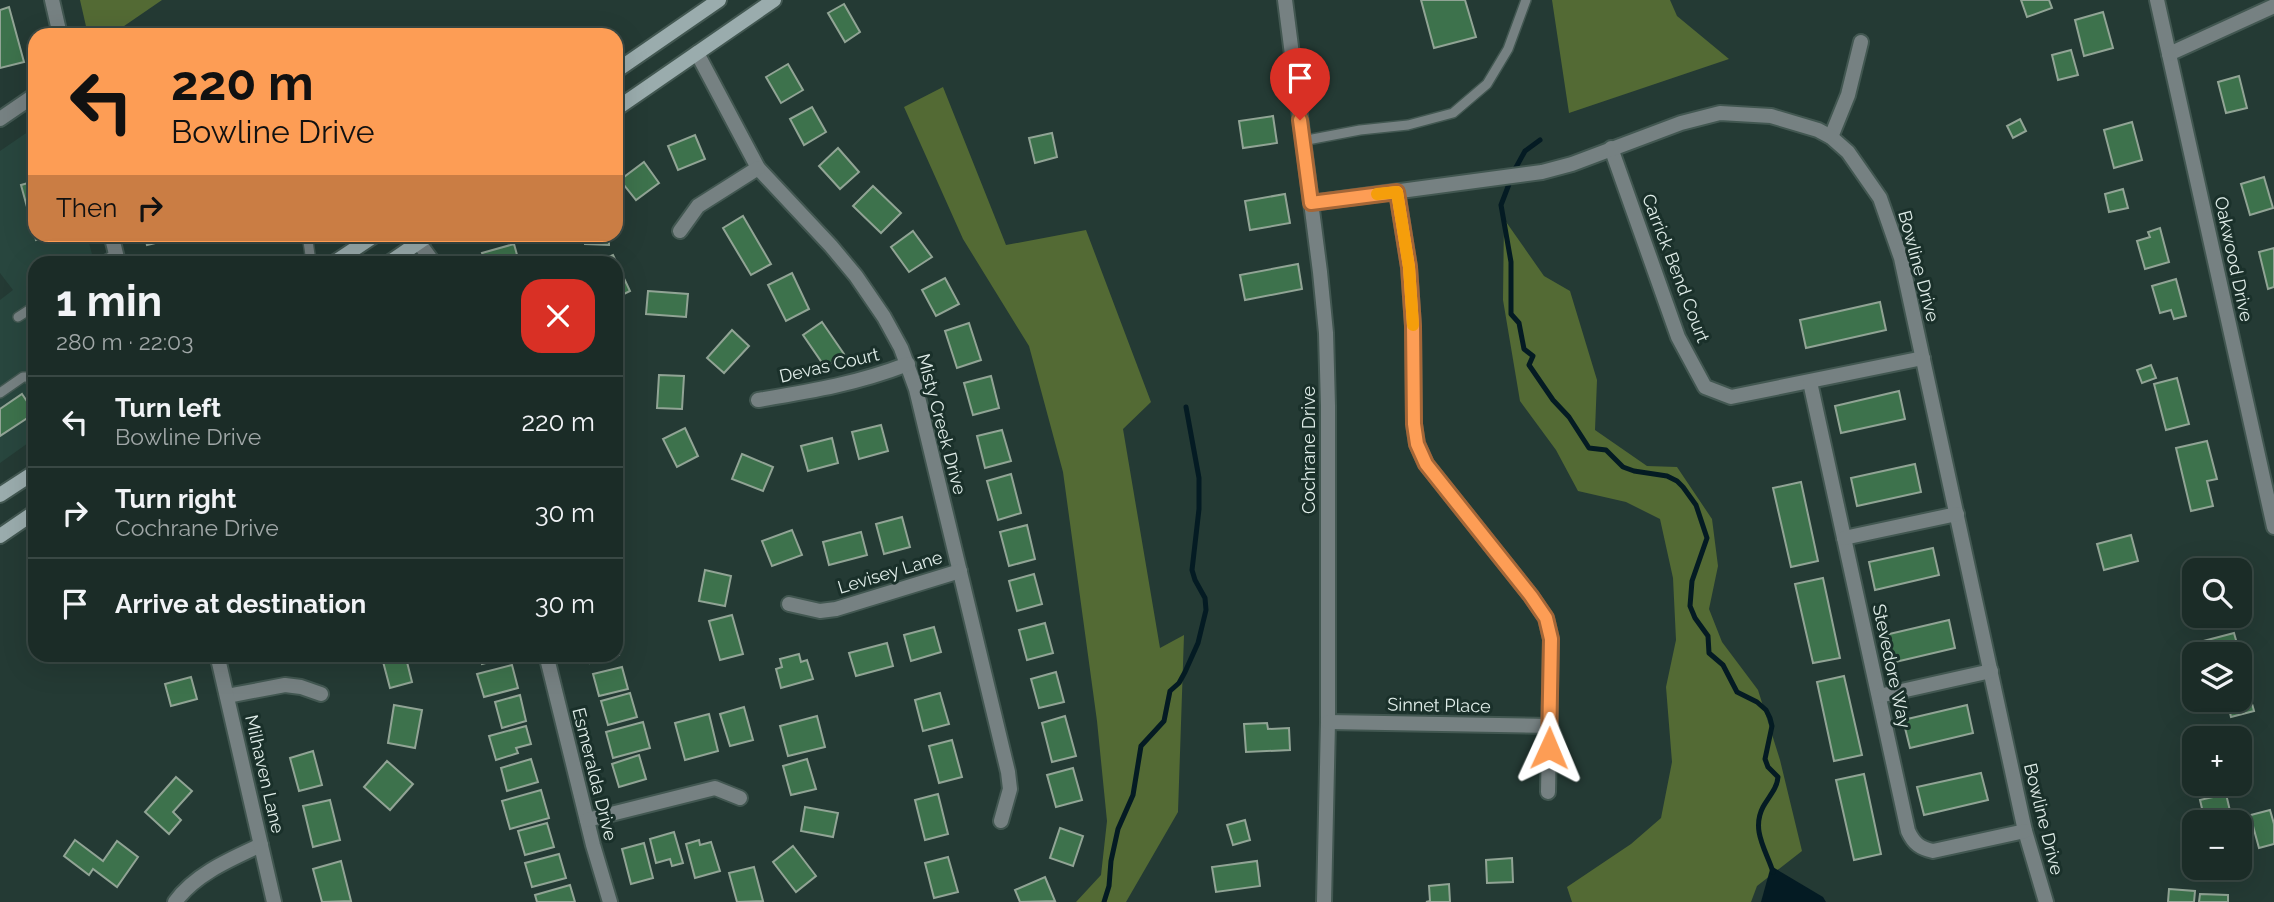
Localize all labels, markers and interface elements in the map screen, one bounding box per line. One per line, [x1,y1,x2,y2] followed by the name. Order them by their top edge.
[1270,48,1330,120] pin
[171,54,314,111] text: 220 m
[56,56,147,147] icon: left
[1281,59,1319,97] icon: arrive
[171,113,374,150] text: Bowline Drive
[131,189,169,227] icon: right
[1638,191,1714,345] street label: Carrick Bend Court
[56,193,117,223] text: Then
[2210,195,2258,324] street label: Oakwood Drive
[1894,208,1944,324] street label: Bowline Drive
[56,277,162,326] text: 1 min
[521,279,595,353] button: close
[56,328,193,355] text: 280 m · 22:03
[777,343,881,387] street label: Devas Court
[913,351,971,497] street label: Misty Creek Drive
[1298,386,1319,514] street label: Cochrane Drive
[115,393,221,423] text: Turn left
[56,403,94,441] icon: left
[521,407,595,437] text: 220 m
[115,423,261,450] text: Bowline Drive
[115,484,236,514] text: Turn right
[56,494,94,532] icon: right
[535,498,595,528] text: 30 m
[115,514,279,541] text: Cochrane Drive
[835,546,945,598] street label: Levisey Lane
[2182,558,2252,880] map controls
[2182,558,2252,628] button: search
[56,585,94,623] icon: arrive
[115,589,366,619] text: Arrive at destination
[535,589,595,619] text: 30 m
[1869,602,1915,730] street label: Stevedore Way
[2182,642,2252,712] button: layers
[1387,694,1491,716] street label: Sinnet Place
[568,705,622,843] street label: Esmeralda Drive
[1512,711,1586,785] position arrow
[241,713,289,836] street label: Milhaven Lane
[2182,726,2252,796] button: +
[2020,761,2068,877] street label: Bowline Drive
[2182,810,2252,880] button: −

